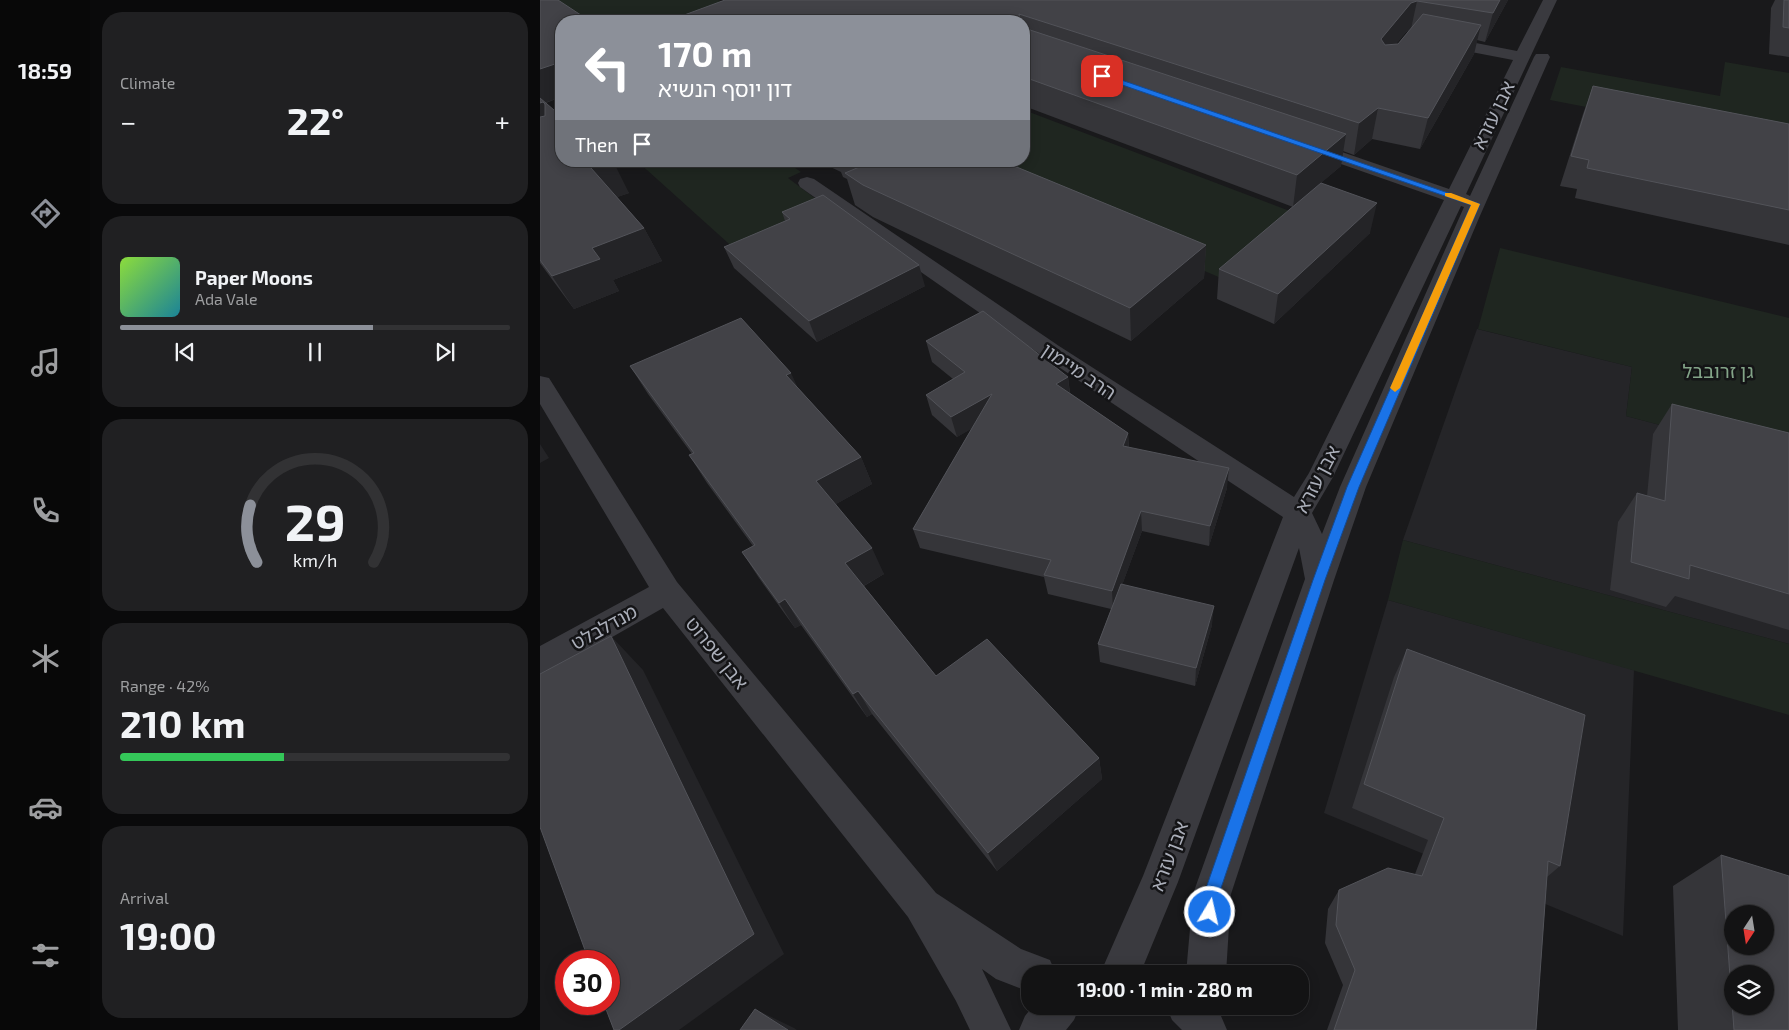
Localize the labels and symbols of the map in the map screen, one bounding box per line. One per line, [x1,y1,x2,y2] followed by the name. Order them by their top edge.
[1081,55,1123,97] pin
[1466,77,1519,153] street label: אבן עזרא
[1038,337,1121,404] street label: הרב מיימון
[1682,359,1754,382] park label: גן זרובבל
[1289,441,1344,516] street label: אבן עזרא
[567,599,641,654] street label: מנדלבלט
[681,612,753,693] street label: אבן שפרוט
[1145,818,1192,894] street label: אבן עזרא
[1183,885,1235,937] position arrow
[1724,905,1774,955] north arrow
[555,950,620,1015] speed limit sign: 30

